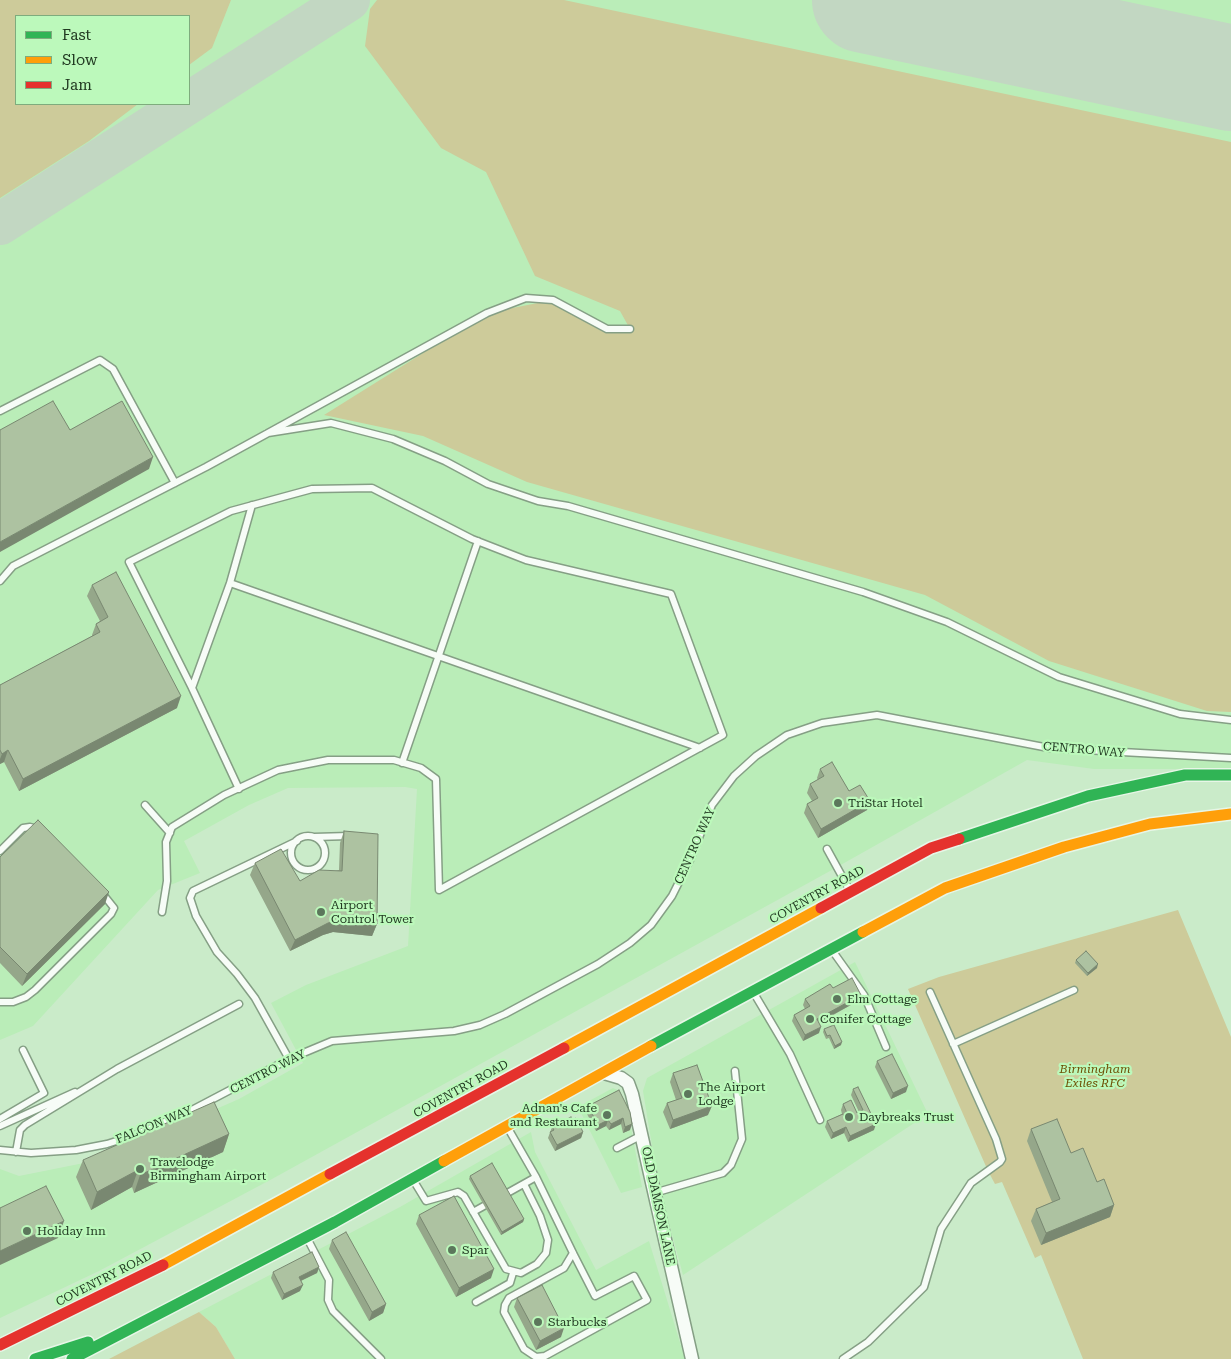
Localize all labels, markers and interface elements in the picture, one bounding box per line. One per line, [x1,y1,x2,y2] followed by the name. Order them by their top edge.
[15,15,190,105] legend
[62,26,91,44] text: Fast
[62,51,97,69] text: Slow
[62,76,92,94] text: Jam
[1042,739,1126,761] street label: CENTRO WAY
[848,796,923,810] place label: TriStar Hotel
[832,797,844,809] marker: TriStar Hotel
[672,805,718,887] street label: CENTRO WAY
[767,863,867,927] street label: COVENTRY ROAD
[331,898,414,926] place label: Airport Control Tower
[315,906,327,918] marker: Airport Control Tower
[847,992,917,1006] place label: Elm Cottage
[831,993,843,1005] marker: Elm Cottage
[820,1012,911,1026] place label: Conifer Cottage
[804,1013,816,1025] marker: Conifer Cottage
[228,1047,308,1097] street label: CENTRO WAY
[411,1057,511,1121] street label: COVENTRY ROAD
[1060,1062,1130,1090] park label: Birmingham Exiles RFC
[698,1080,765,1108] place label: The Airport Lodge
[682,1088,694,1100] marker: The Airport Lodge
[510,1101,597,1129] place label: Adnan's Cafe and Restaurant
[114,1103,194,1147] street label: FALCON WAY
[601,1109,613,1121] marker: Adnan's Cafe and Restaurant
[859,1110,954,1124] place label: Daybreaks Trust
[843,1111,855,1123] marker: Daybreaks Trust
[638,1145,678,1267] street label: OLD DAMSON LANE
[150,1155,266,1183] place label: Travelodge Birmingham Airport
[134,1163,146,1175] marker: Travelodge Birmingham Airport
[37,1224,106,1238] place label: Holiday Inn
[21,1225,33,1237] marker: Holiday Inn
[462,1243,489,1257] place label: Spar
[446,1244,458,1256] marker: Spar
[54,1249,154,1309] street label: COVENTRY ROAD
[548,1315,606,1329] place label: Starbucks
[532,1316,544,1328] marker: Starbucks

